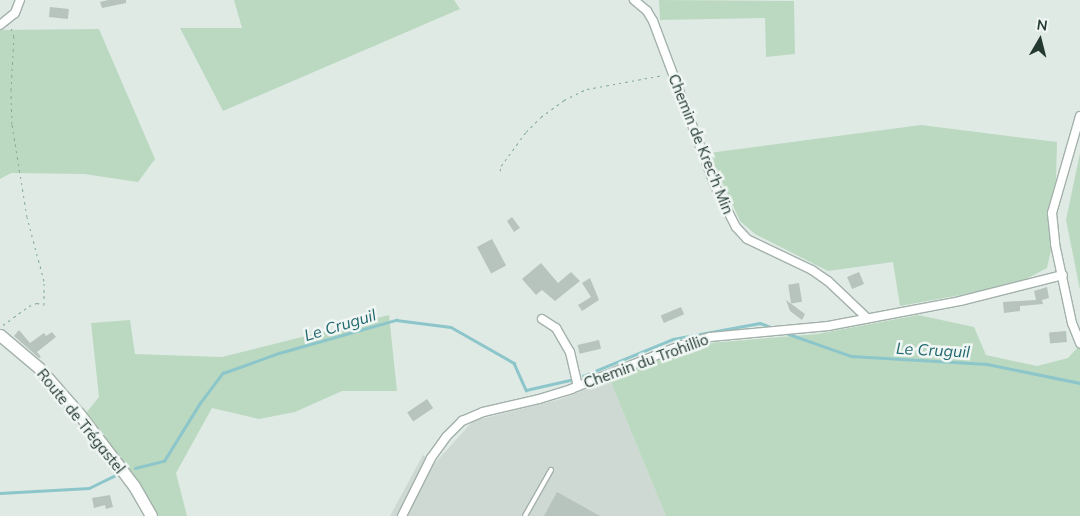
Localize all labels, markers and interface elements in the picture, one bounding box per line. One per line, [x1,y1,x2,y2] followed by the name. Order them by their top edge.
[1015,15,1065,65] north arrow
[1036,15,1049,35] text: N
[665,71,737,217] street label: Chemin de Krec'h Min
[302,305,378,345] water label: Le Cruguil
[581,330,711,392] street label: Chemin du Trohillio
[896,338,970,362] water label: Le Cruguil
[33,365,129,477] street label: Route de Trégastel

